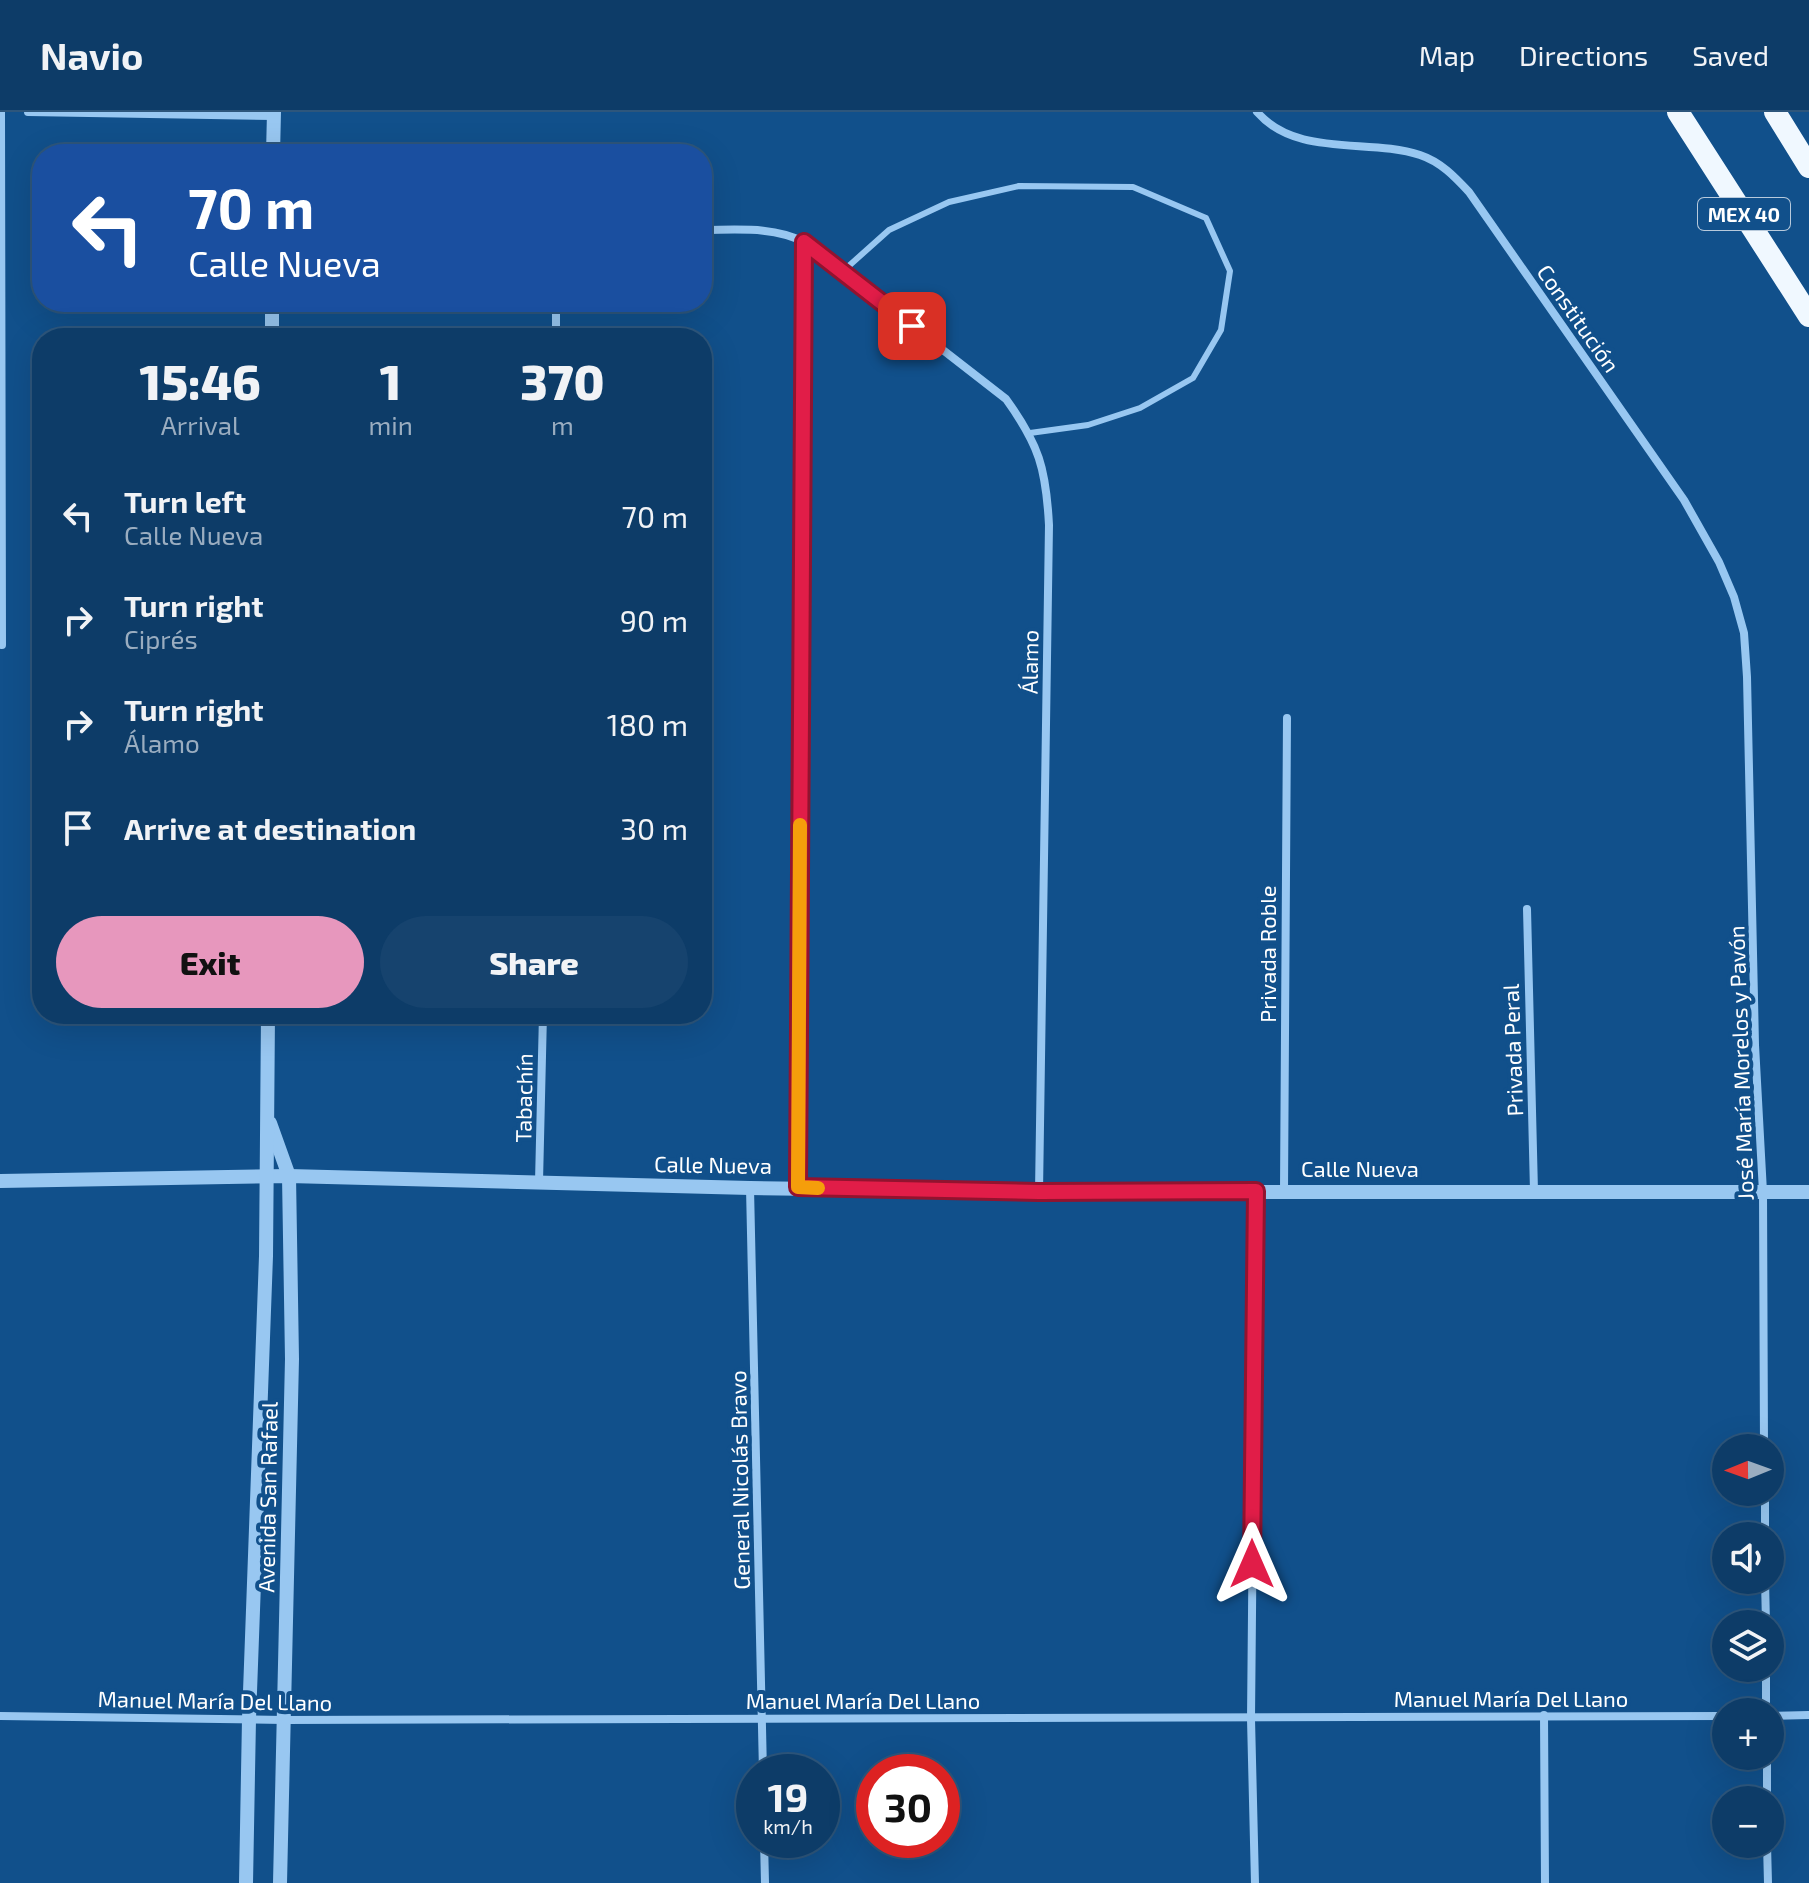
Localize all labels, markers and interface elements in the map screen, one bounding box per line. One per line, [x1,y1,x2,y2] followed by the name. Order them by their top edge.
[40,32,143,78] text: Navio
[1419,38,1475,72] text: Map
[1519,38,1648,72] text: Directions
[1692,38,1769,72] text: Saved
[188,173,314,240] text: 70 m
[56,176,160,280] icon: left
[1698,198,1790,230] road number: MEX 40
[188,241,381,284] text: Calle Nueva
[1532,259,1626,377] street label: Constitución
[878,292,946,360] pin
[890,304,934,348] icon: arrive
[140,352,261,410] text: 15:46
[380,352,401,410] text: 1
[520,352,605,410] text: 370
[161,409,240,440] text: Arrival
[368,409,413,440] text: min
[551,409,574,440] text: m
[124,483,246,519] text: Turn left
[56,494,100,538] icon: left
[622,498,688,534] text: 70 m
[124,519,263,550] text: Calle Nueva
[124,587,264,623] text: Turn right
[56,598,100,642] icon: right
[620,602,688,638] text: 90 m
[124,623,198,654] text: Ciprés
[1015,630,1043,694] street label: Álamo
[124,691,264,727] text: Turn right
[56,702,100,746] icon: right
[607,706,688,742] text: 180 m
[124,727,200,758] text: Álamo
[56,806,100,850] icon: arrive
[124,810,416,846] text: Arrive at destination
[620,810,688,846] text: 30 m
[1254,885,1280,1023] street label: Privada Roble
[56,916,364,1008] button: Exit
[380,916,688,1008] button: Share
[1722,925,1758,1201] street label: José María Morelos y Pavón
[1497,983,1527,1117] street label: Privada Peral
[509,1053,537,1143] street label: Tabachín
[654,1150,772,1178] street label: Calle Nueva
[1301,1155,1419,1181] street label: Calle Nueva
[724,1370,754,1590] street label: General Nicolás Bravo
[252,1401,282,1593] street label: Avenida San Rafael
[1712,1434,1784,1506] north arrow
[1712,1434,1784,1858] map controls
[1210,1522,1294,1606] position arrow
[1712,1522,1784,1594] button: sound
[1712,1610,1784,1682] button: layers
[98,1685,332,1715] street label: Manuel María Del Llano
[1394,1685,1628,1711] street label: Manuel María Del Llano
[746,1687,980,1713] street label: Manuel María Del Llano
[1712,1698,1784,1770] button: +
[856,1754,960,1858] speed limit sign: 30
[768,1772,808,1820] text: 19
[1712,1786,1784,1858] button: −
[763,1814,813,1838] text: km/h

